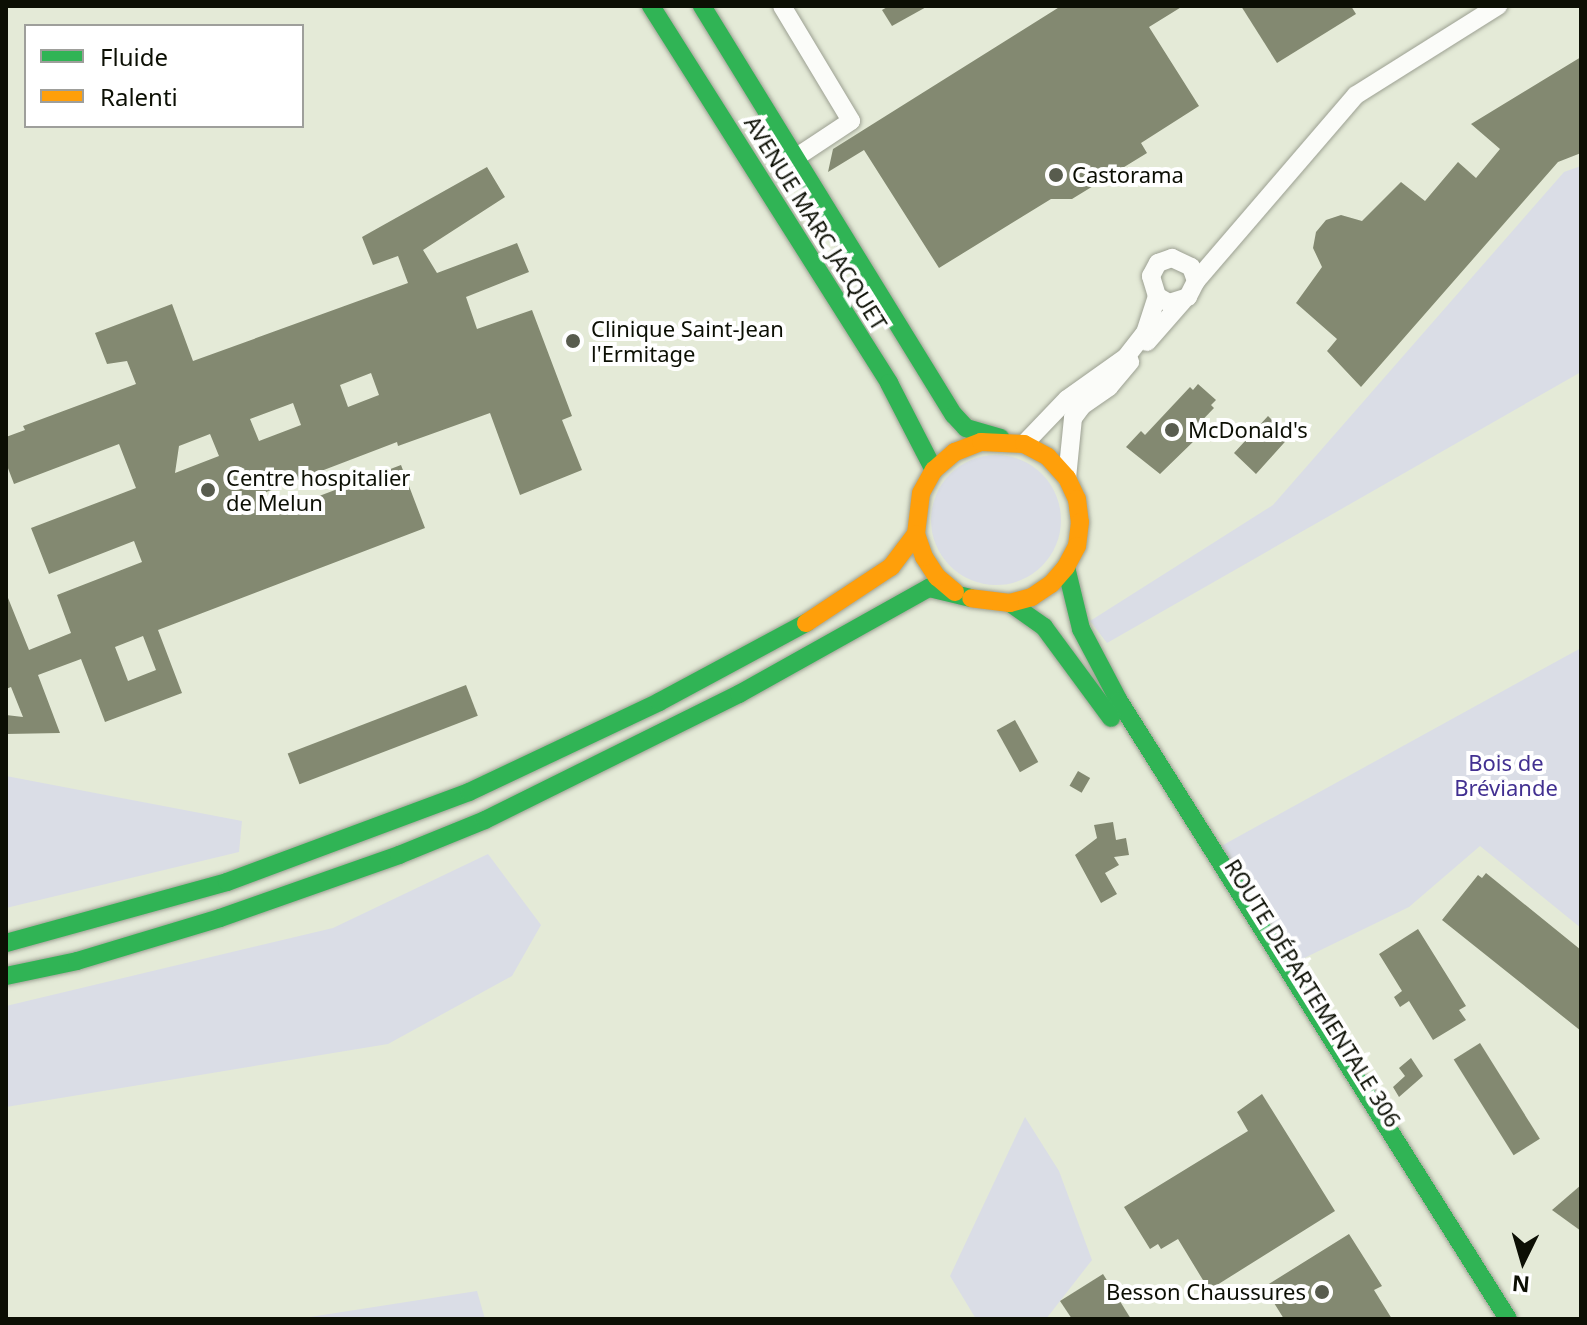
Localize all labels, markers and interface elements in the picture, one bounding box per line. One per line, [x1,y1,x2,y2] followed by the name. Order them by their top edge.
[24,24,304,128] legend
[100,40,168,73] text: Fluide
[100,80,178,113] text: Ralenti
[739,111,893,335] street label: AVENUE MARC JACQUET
[1072,162,1184,188] place label: Castorama
[1047,166,1065,184] marker: Castorama
[591,315,784,366] place label: Clinique Saint-Jean l'Ermitage
[562,330,584,352] marker: Clinique Saint-Jean l'Ermitage
[1188,417,1308,443] place label: McDonald's
[1163,421,1181,439] marker: McDonald's
[226,464,410,516] place label: Centre hospitalier de Melun
[197,479,219,501] marker: Centre hospitalier de Melun
[1454,749,1558,800] park label: Bois de Bréviande
[1219,854,1407,1132] street label: ROUTE DÉPARTEMENTALE 306
[1483,1221,1563,1301] north arrow
[1511,1269,1531,1301] text: N
[1106,1279,1306,1305] place label: Besson Chaussures
[1313,1283,1331,1301] marker: Besson Chaussures

